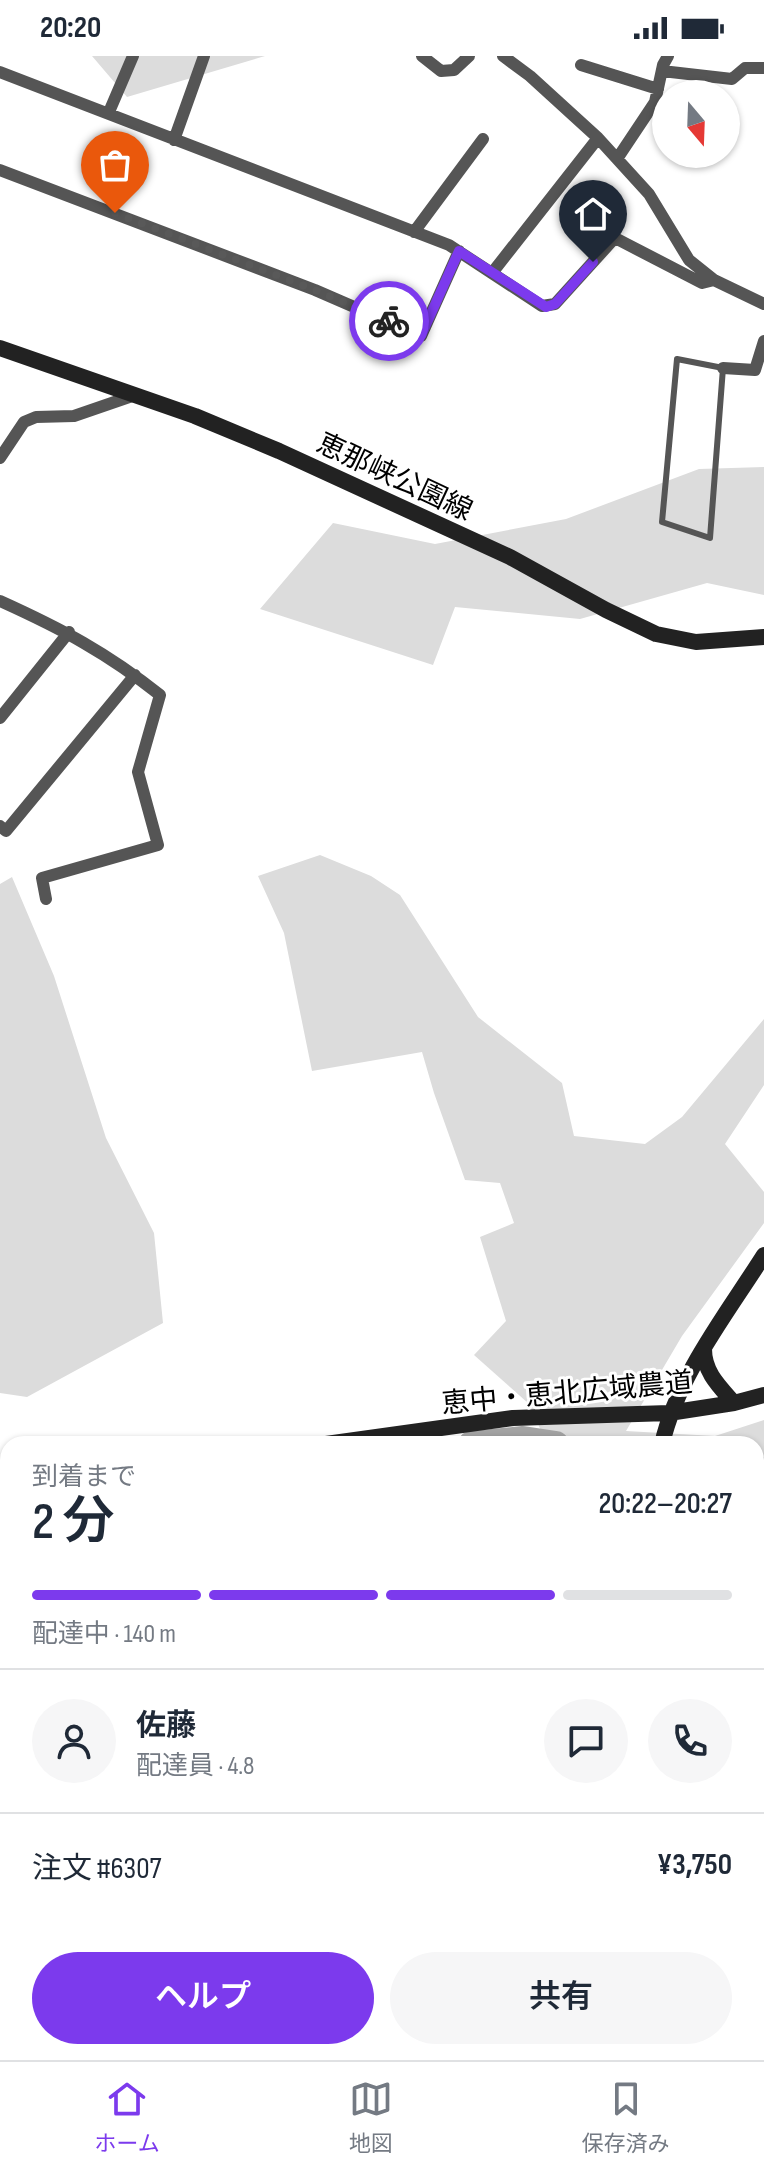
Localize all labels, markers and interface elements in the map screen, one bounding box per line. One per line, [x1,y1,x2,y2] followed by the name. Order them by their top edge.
[40,10,101,46] text: 20:20
[652,80,740,168] north arrow
[652,80,740,168] map controls
[81,131,149,213] pin
[93,143,137,187] icon: bag
[559,180,627,262] pin
[571,192,615,236] icon: home
[349,281,429,361] courier
[367,299,411,343] icon: bike
[311,427,477,528] street label: 恵那峡公園線
[440,1366,694,1421] street label: 恵中・恵北広域農道
[32,1462,136,1493] text: 到着まで
[599,1486,732,1522] text: 20:22–20:27
[32,1491,114,1554] text: 2 分
[32,1619,176,1650] text: 配達中 · 140 m
[32,1699,116,1783] button: person
[544,1699,628,1783] button: chat
[648,1699,732,1783] button: phone
[136,1708,196,1744] text: 佐藤
[136,1751,254,1782] text: 配達員 · 4.8
[657,1847,732,1883] text: ¥3,750
[32,1851,161,1887] text: 注文 #6307
[32,1952,374,2044] button: ヘルプ
[390,1952,732,2044] button: 共有
[94,2077,160,2158] tab: ホーム
[349,2077,393,2158] tab: 地図
[582,2077,670,2158] tab: 保存済み

